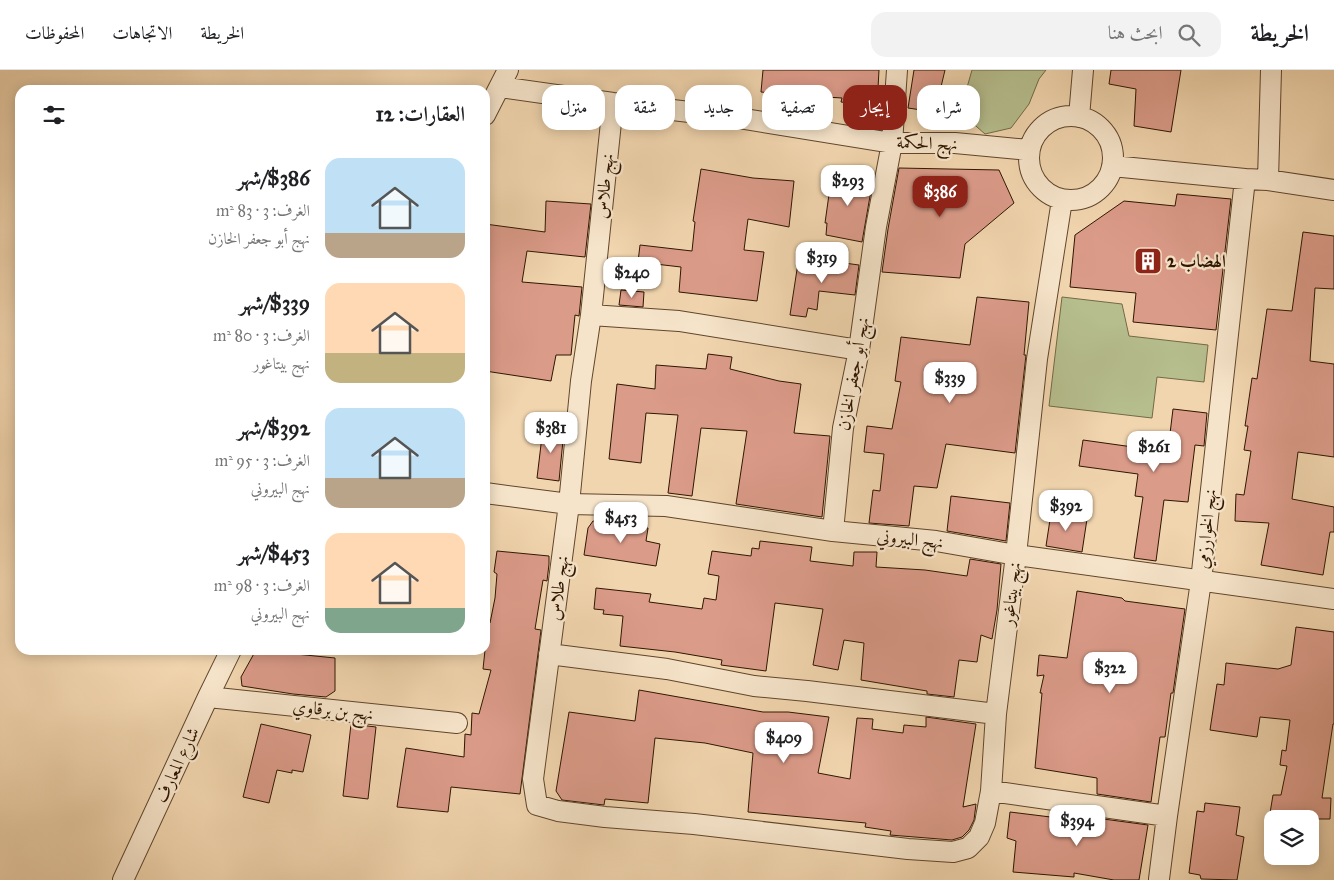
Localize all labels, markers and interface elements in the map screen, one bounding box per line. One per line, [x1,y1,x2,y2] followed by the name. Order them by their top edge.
[871,12,1221,57] search box
[1251,18,1309,48] text: الخريطة
[1108,21,1163,44] text: ابحث هنا
[1175,21,1203,49] icon: search
[25,22,84,44] text: المحفوظات
[112,22,172,44] text: الاتجاهات
[200,22,244,44] text: الخريطة
[542,85,605,130] chip: منزل
[615,85,675,130] chip: شقة
[685,85,752,130] chip: جديد
[762,85,833,130] chip: تصفية
[843,85,907,130] chip: إيجار
[917,85,980,130] chip: شراء
[40,101,68,129] icon: filters
[375,101,465,127] text: العقارات: 12
[896,131,958,160] street label: نهج الحكمة
[590,152,623,220] street label: نهج طلاس
[818,164,878,207] pin: $293
[237,165,310,191] text: $386/شهر
[832,171,864,190] text: $293
[910,176,970,218] pin: $386
[365,178,425,238] icon: home
[924,182,956,201] text: $386
[216,201,310,220] text: الغرف: 3 · 83 m²
[208,229,310,248] text: نهج أبو جعفر الخازن
[792,242,852,284] pin: $319
[1133,246,1163,276] building icon: الهضاب 2
[807,248,837,267] text: $319
[1167,250,1226,272] place label: الهضاب 2
[602,256,662,299] pin: $240
[614,263,650,282] text: $240
[240,290,310,316] text: $339/شهر
[365,303,425,363] icon: home
[830,315,879,433] street label: نهج أبو جعفر الخازن
[213,326,310,345] text: الغرف: 3 · 80 m²
[253,354,310,373] text: نهج بيتاغور
[920,362,980,404] pin: $339
[935,368,966,387] text: $339
[521,412,581,454] pin: $381
[238,415,310,441] text: $392/شهر
[536,418,566,437] text: $381
[365,428,425,488] icon: home
[1124,430,1184,473] pin: $261
[1138,437,1170,456] text: $261
[215,451,310,470] text: الغرف: 3 · 95 m²
[251,479,310,498] text: نهج البيروني
[1191,488,1226,571] street label: نهج الخوارزمي
[1036,490,1096,532] pin: $392
[1050,496,1082,515] text: $392
[591,502,651,544] pin: $453
[605,508,637,527] text: $453
[875,525,944,558] street label: نهج البيروني
[238,540,310,566] text: $453/شهر
[365,553,425,613] icon: home
[543,554,578,623] street label: نهج طلاس
[996,561,1031,630] street label: نهج بيتاغور
[214,576,310,595] text: الغرف: 3 · 98 m²
[251,604,310,623] text: نهج البيروني
[1080,652,1140,694] pin: $322
[1094,658,1126,677] text: $322
[291,695,375,730] street label: نهج بن برقاوي
[754,722,814,764] pin: $409
[150,724,208,808] street label: شارع المعارف
[766,728,802,747] text: $409
[1047,804,1107,847] pin: $394
[1264,810,1319,865] map controls
[1264,810,1319,865] button: layers
[1060,811,1094,830] text: $394

